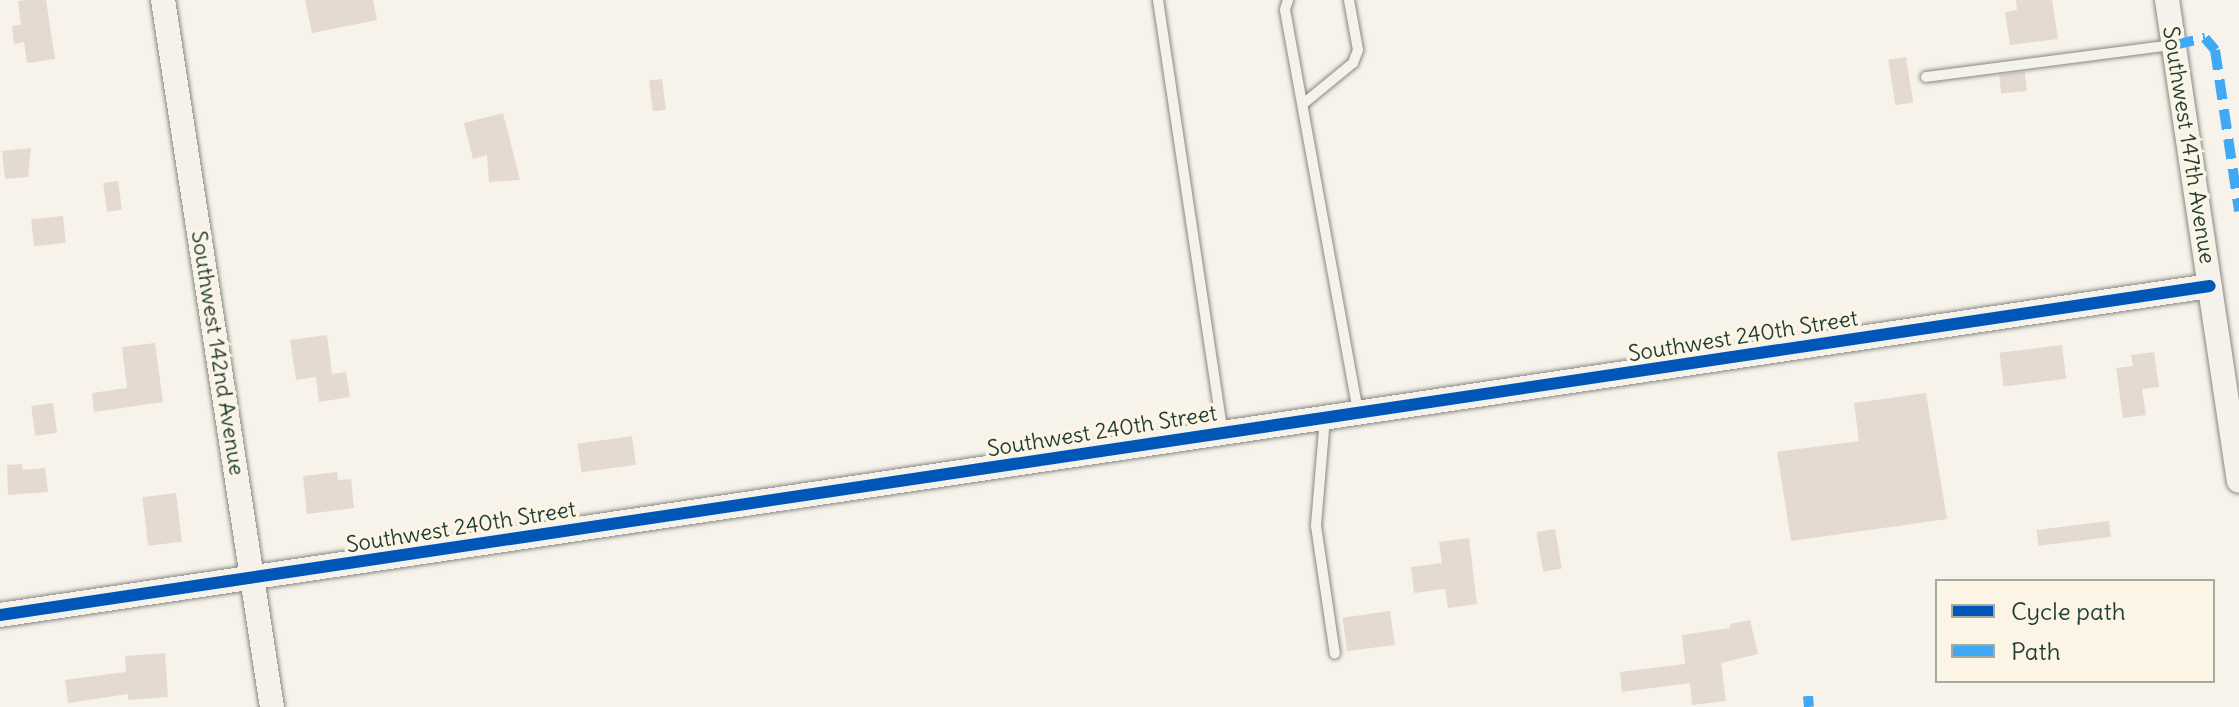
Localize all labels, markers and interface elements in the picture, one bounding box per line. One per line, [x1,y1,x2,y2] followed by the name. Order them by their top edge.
[2157,24,2221,266] street label: Southwest 147th Avenue
[186,229,250,477] street label: Southwest 142nd Avenue
[1626,305,1860,367] street label: Southwest 240th Street
[985,400,1219,462] street label: Southwest 240th Street
[344,496,578,558] street label: Southwest 240th Street
[1935,579,2215,683] legend
[2011,596,2126,626] text: Cycle path
[2011,636,2061,666] text: Path

